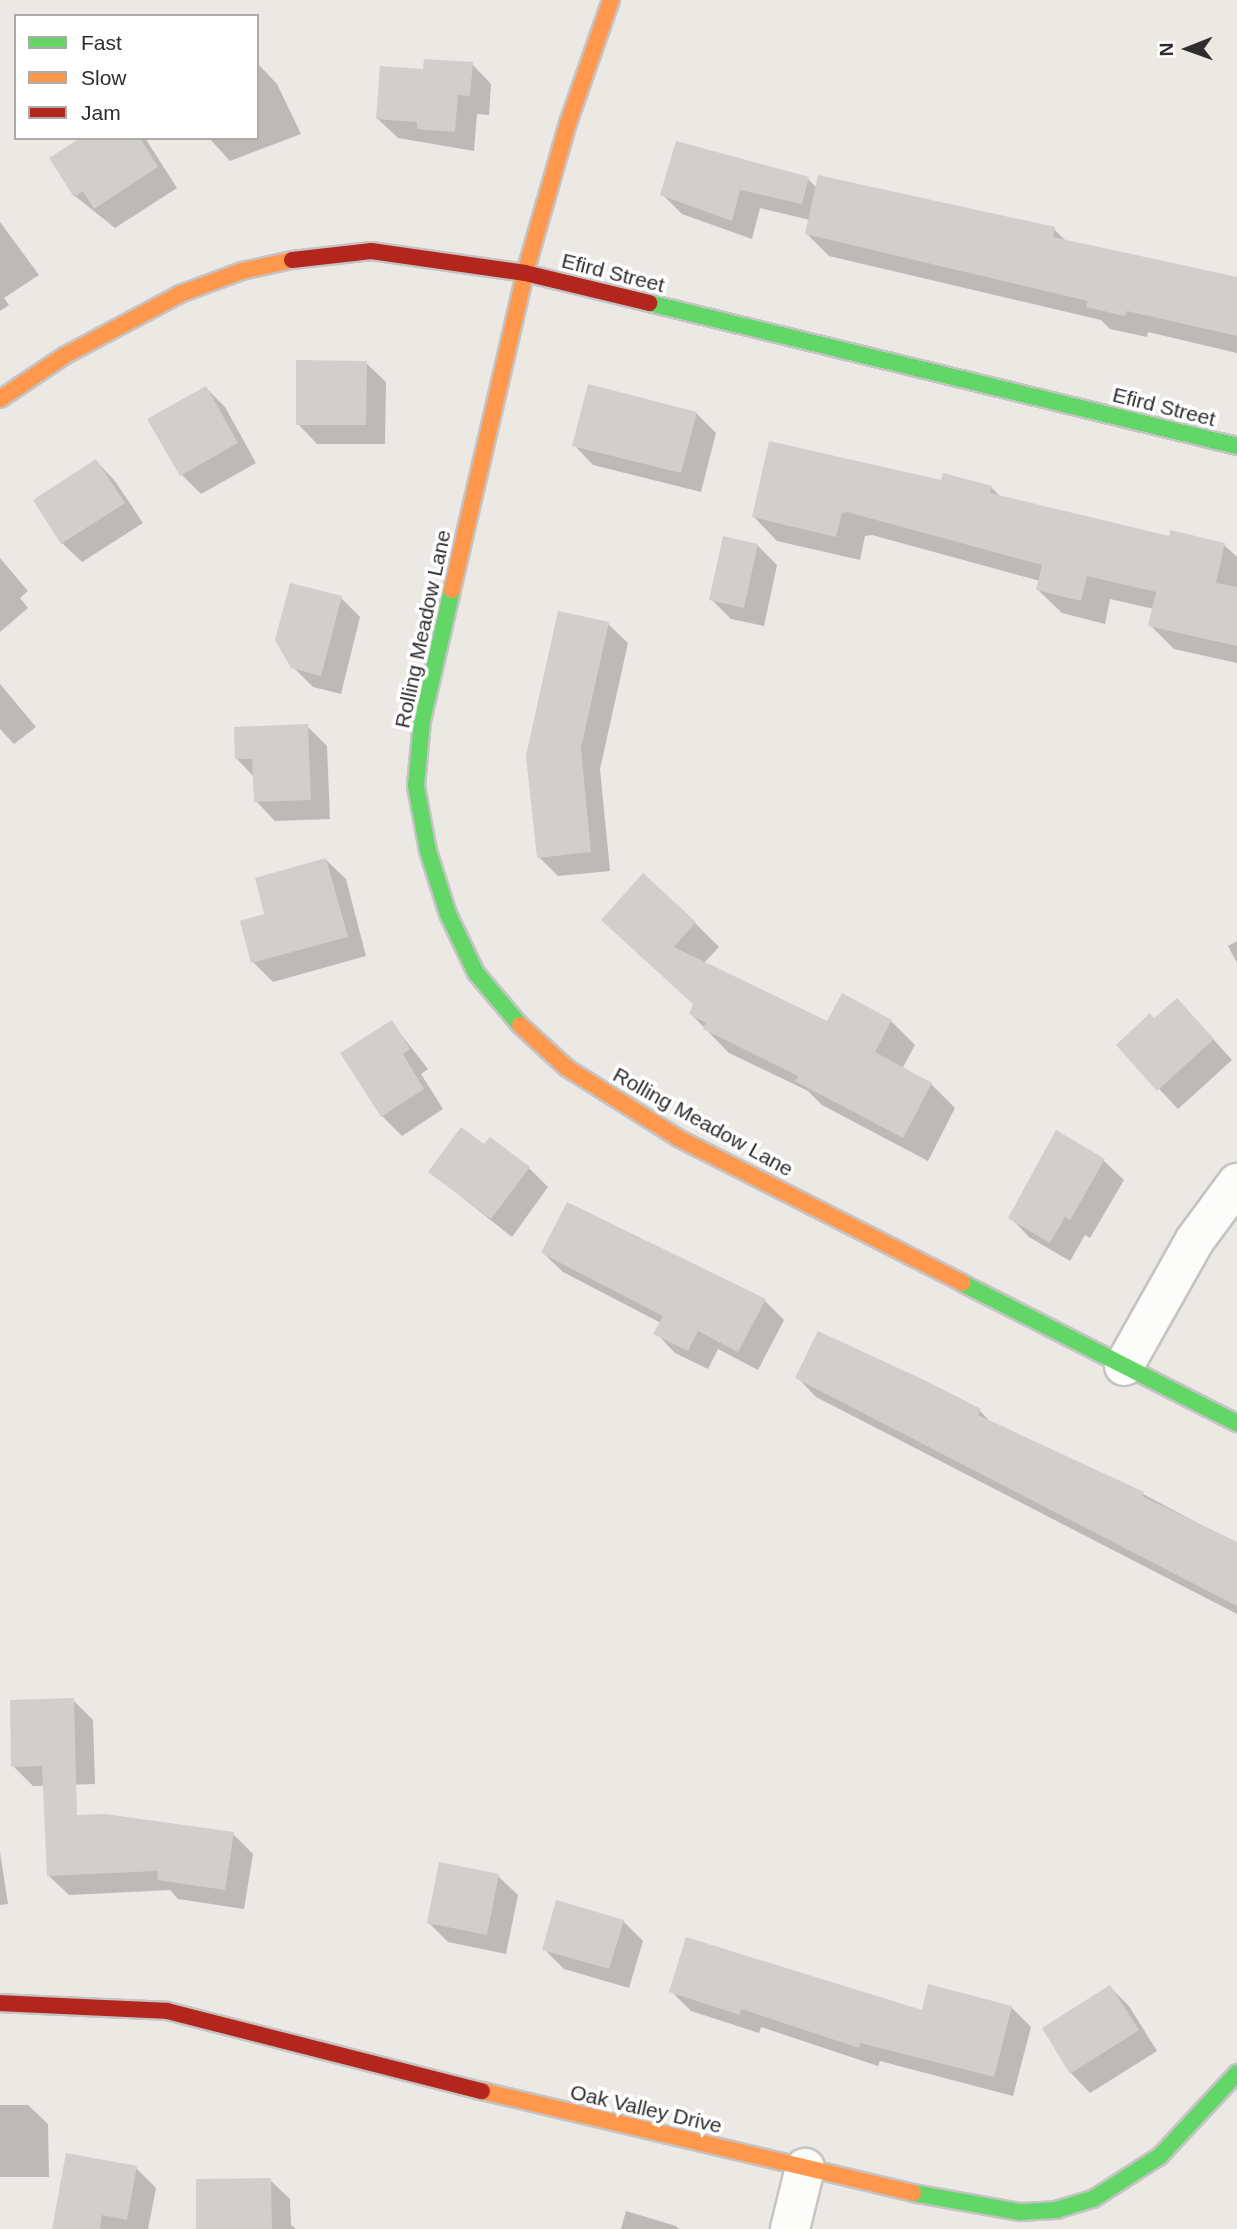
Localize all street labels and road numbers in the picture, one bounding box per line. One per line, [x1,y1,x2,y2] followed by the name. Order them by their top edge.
[559,248,667,298] street label: Efird Street
[1110,382,1218,432] street label: Efird Street
[390,528,456,730] street label: Rolling Meadow Lane
[609,1062,797,1182] street label: Rolling Meadow Lane
[568,2079,724,2139] street label: Oak Valley Drive

